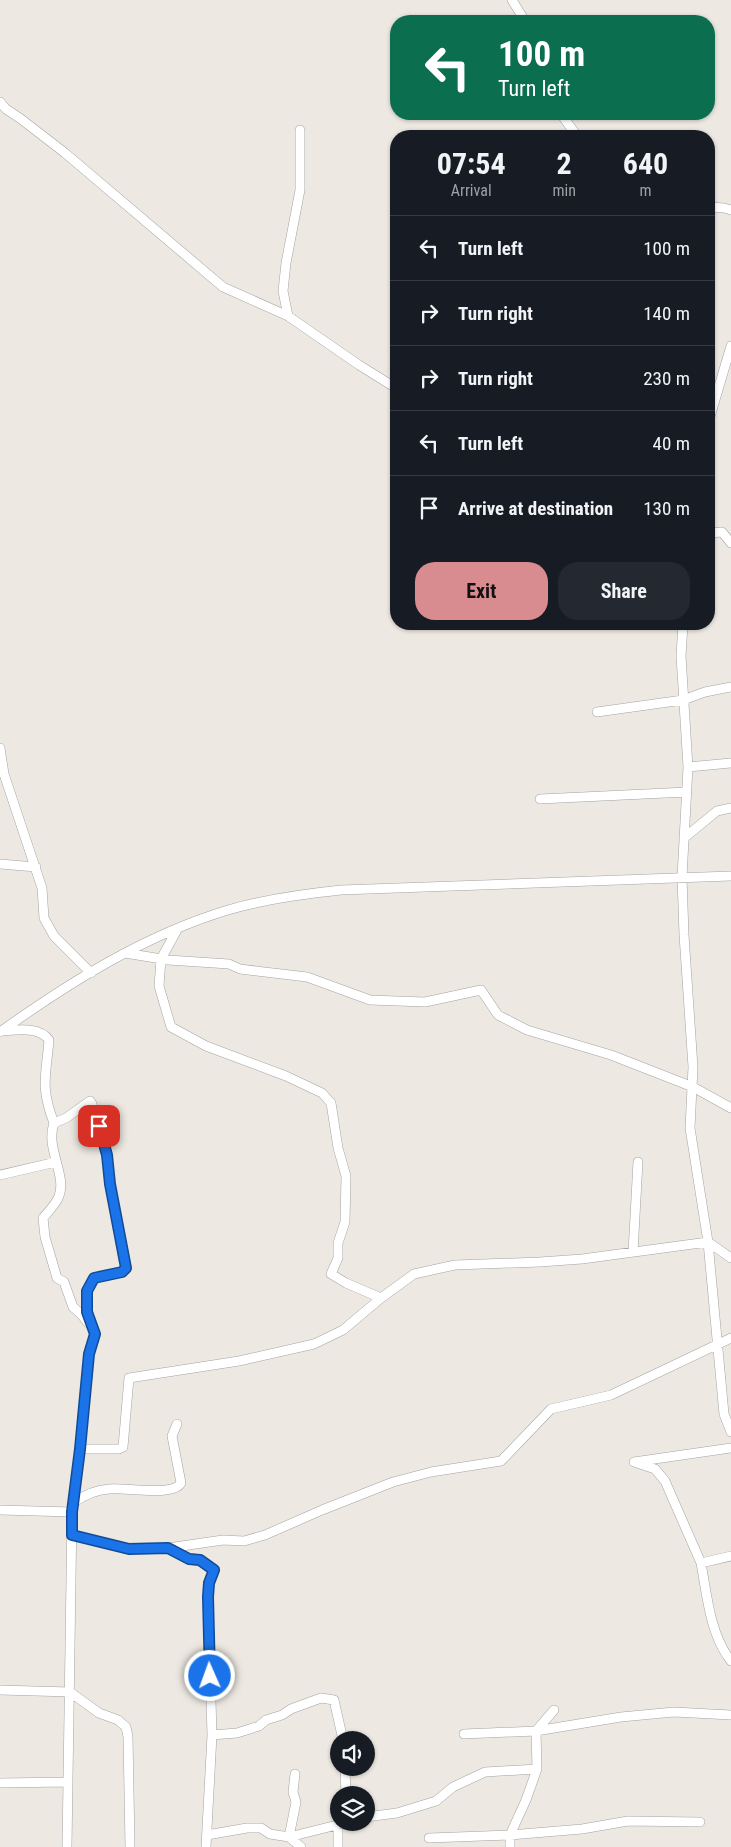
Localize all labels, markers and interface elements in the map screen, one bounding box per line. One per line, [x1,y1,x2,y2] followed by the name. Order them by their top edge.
[498,34,585,75] text: 100 m
[415,35,480,100] icon: left
[498,76,570,101] text: Turn left
[437,146,506,181] text: 07:54
[557,146,572,181] text: 2
[623,146,668,181] text: 640
[451,181,492,200] text: Arrival
[552,181,576,200] text: min
[639,181,651,200] text: m
[415,234,443,262] icon: left
[458,237,523,260] text: Turn left
[643,237,690,260] text: 100 m
[415,299,443,327] icon: right
[458,302,533,325] text: Turn right
[643,302,690,325] text: 140 m
[415,364,443,392] icon: right
[458,367,533,390] text: Turn right
[643,367,690,390] text: 230 m
[415,429,443,457] icon: left
[458,432,523,455] text: Turn left
[653,432,690,455] text: 40 m
[415,494,443,522] icon: arrive
[458,497,613,520] text: Arrive at destination
[643,497,690,520] text: 130 m
[415,562,548,620] button: Exit
[558,562,690,620] button: Share
[78,1105,120,1147] pin
[85,1112,113,1140] icon: arrive
[183,1649,235,1701] position arrow
[330,1731,375,1831] map controls
[330,1731,375,1776] button: sound
[330,1786,375,1831] button: layers

